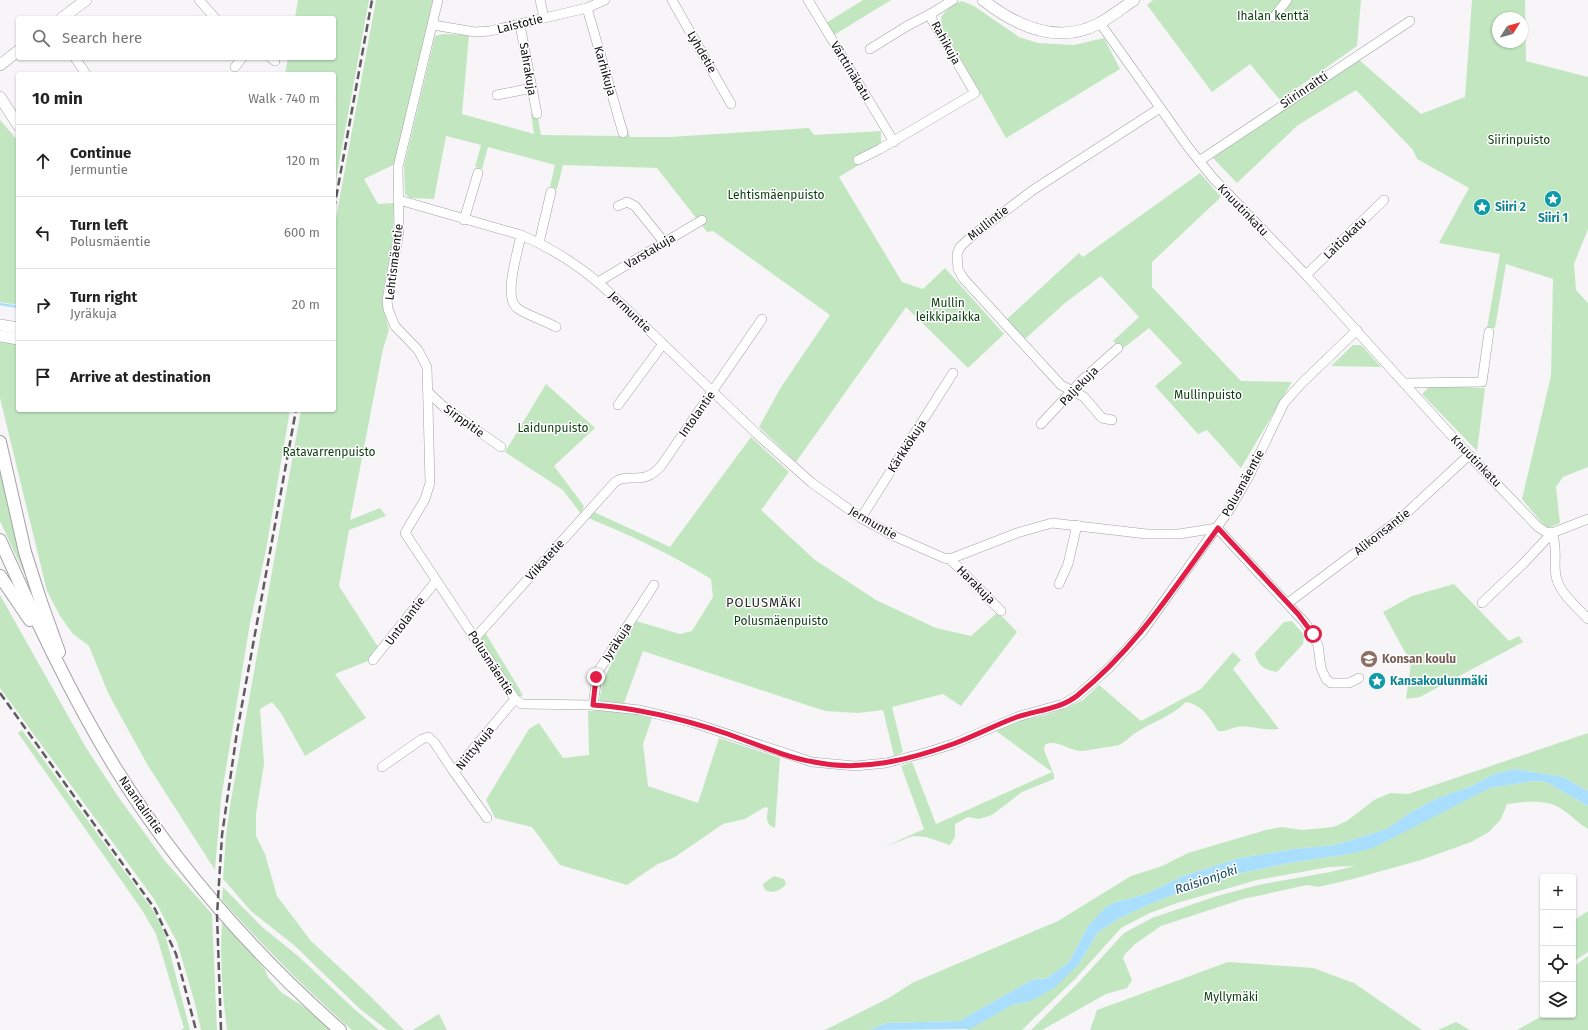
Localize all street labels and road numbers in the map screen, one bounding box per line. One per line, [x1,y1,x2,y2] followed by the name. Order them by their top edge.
[496,12,544,36] street label: Laistotie
[928,19,964,67] street label: Rahikuja
[684,29,720,75] street label: Lyhdetie
[828,39,874,103] street label: Värttinäkatu
[516,41,540,97] street label: Sahrakuja
[591,44,619,98] street label: Karhikuja
[1277,69,1331,111] street label: Siirinraitti
[1215,181,1271,239] street label: Knuutinkatu
[965,203,1011,243] street label: Mullintie
[1321,214,1369,262] street label: Laitiokatu
[382,223,406,301] street label: Lehtismäentie
[622,230,678,272] street label: Varstakuja
[606,288,654,336] street label: Jermuntie
[1057,363,1101,409] street label: Paljekuja
[676,388,718,440] street label: Intolantie
[441,402,487,440] street label: Sirppitie
[885,417,929,475] street label: Kärkkökuja
[1448,432,1504,490] street label: Knuutinkatu
[1219,447,1267,519] street label: Polusmäentie
[846,504,900,542] street label: Jermuntie
[1351,506,1413,558] street label: Alikonsantie
[523,536,567,584] street label: Viikatetie
[954,563,998,607] street label: Harakuja
[382,594,428,648] street label: Untolantie
[599,620,635,664] street label: Jyräkuja
[465,628,517,698] street label: Polusmäentie
[453,723,497,773] street label: Niittykuja
[116,774,166,836] street label: Naantalintie

